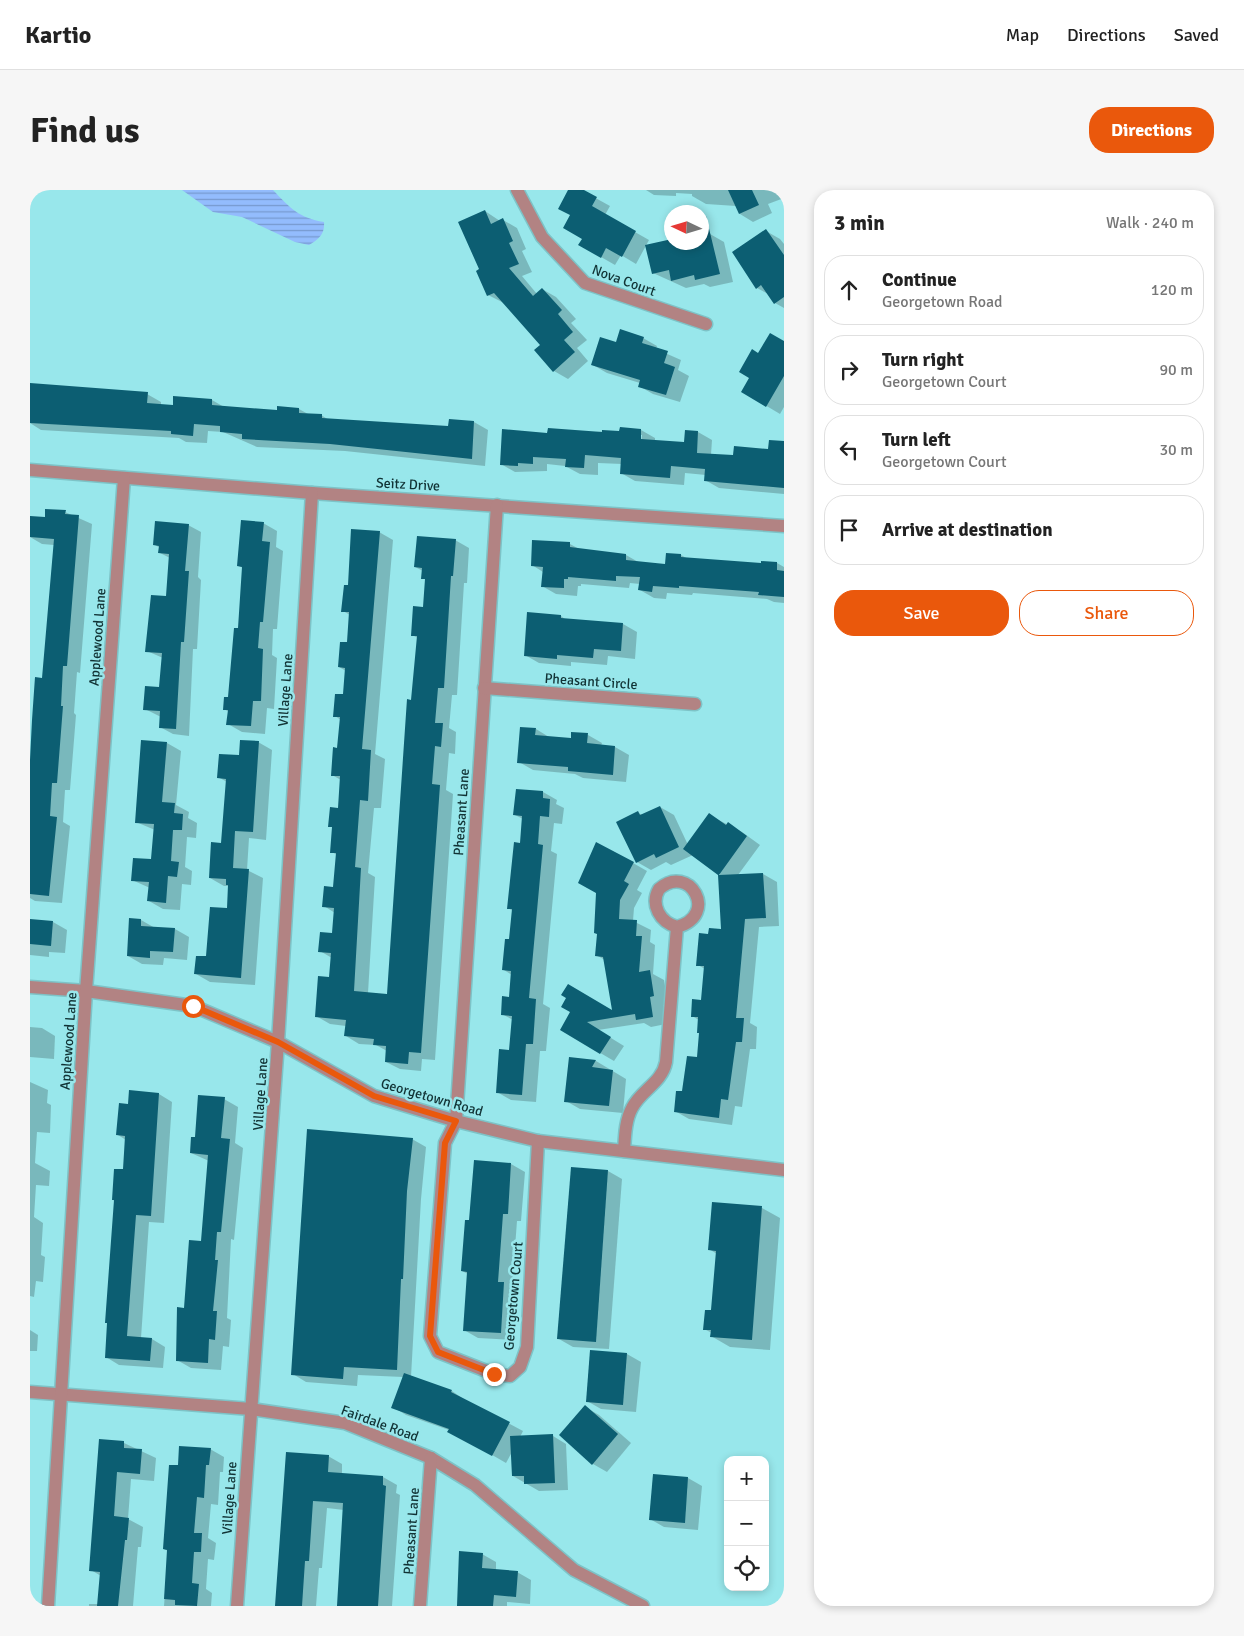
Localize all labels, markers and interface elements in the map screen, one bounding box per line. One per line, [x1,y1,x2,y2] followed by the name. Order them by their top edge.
[25,20,91,50] text: Kartio
[1006,24,1039,46] text: Map
[1067,24,1146,46] text: Directions
[1174,24,1219,46] text: Saved
[1089,107,1214,153] button: Directions
[30,109,140,152] text: Find us
[664,205,709,250] north arrow
[834,210,885,236] text: 3 min
[1106,213,1194,233] text: Walk · 240 m
[590,261,658,300] street label: Nova Court
[882,268,957,292] text: Continue
[835,276,863,304] icon: ahead
[1151,280,1193,300] text: 120 m
[882,292,1002,312] text: Georgetown Road
[882,348,964,372] text: Turn right
[835,356,863,384] icon: right
[1159,360,1193,380] text: 90 m
[882,372,1007,392] text: Georgetown Court
[882,428,951,452] text: Turn left
[835,436,863,464] icon: left
[1159,440,1193,460] text: 30 m
[882,452,1007,472] text: Georgetown Court
[375,474,441,495] street label: Seitz Drive
[835,516,863,544] icon: arrive
[882,518,1053,542] text: Arrive at destination
[86,588,109,687] street label: Applewood Lane
[834,590,1009,636] button: Save
[1019,590,1194,636] button: Share
[274,653,297,727] street label: Village Lane
[544,670,638,693] street label: Pheasant Circle
[450,768,473,856] street label: Pheasant Lane
[57,992,80,1091] street label: Applewood Lane
[182,995,205,1018] route start
[249,1057,272,1131] street label: Village Lane
[379,1075,485,1120] street label: Georgetown Road
[500,1241,527,1351] street label: Georgetown Court
[483,1363,506,1386] route end
[339,1402,421,1445] street label: Fairdale Road
[724,1456,769,1591] map controls
[724,1456,769,1501] button: +
[218,1461,241,1535] street label: Village Lane
[400,1487,423,1575] street label: Pheasant Lane
[724,1501,769,1546] button: −
[724,1546,769,1591] button: locate

